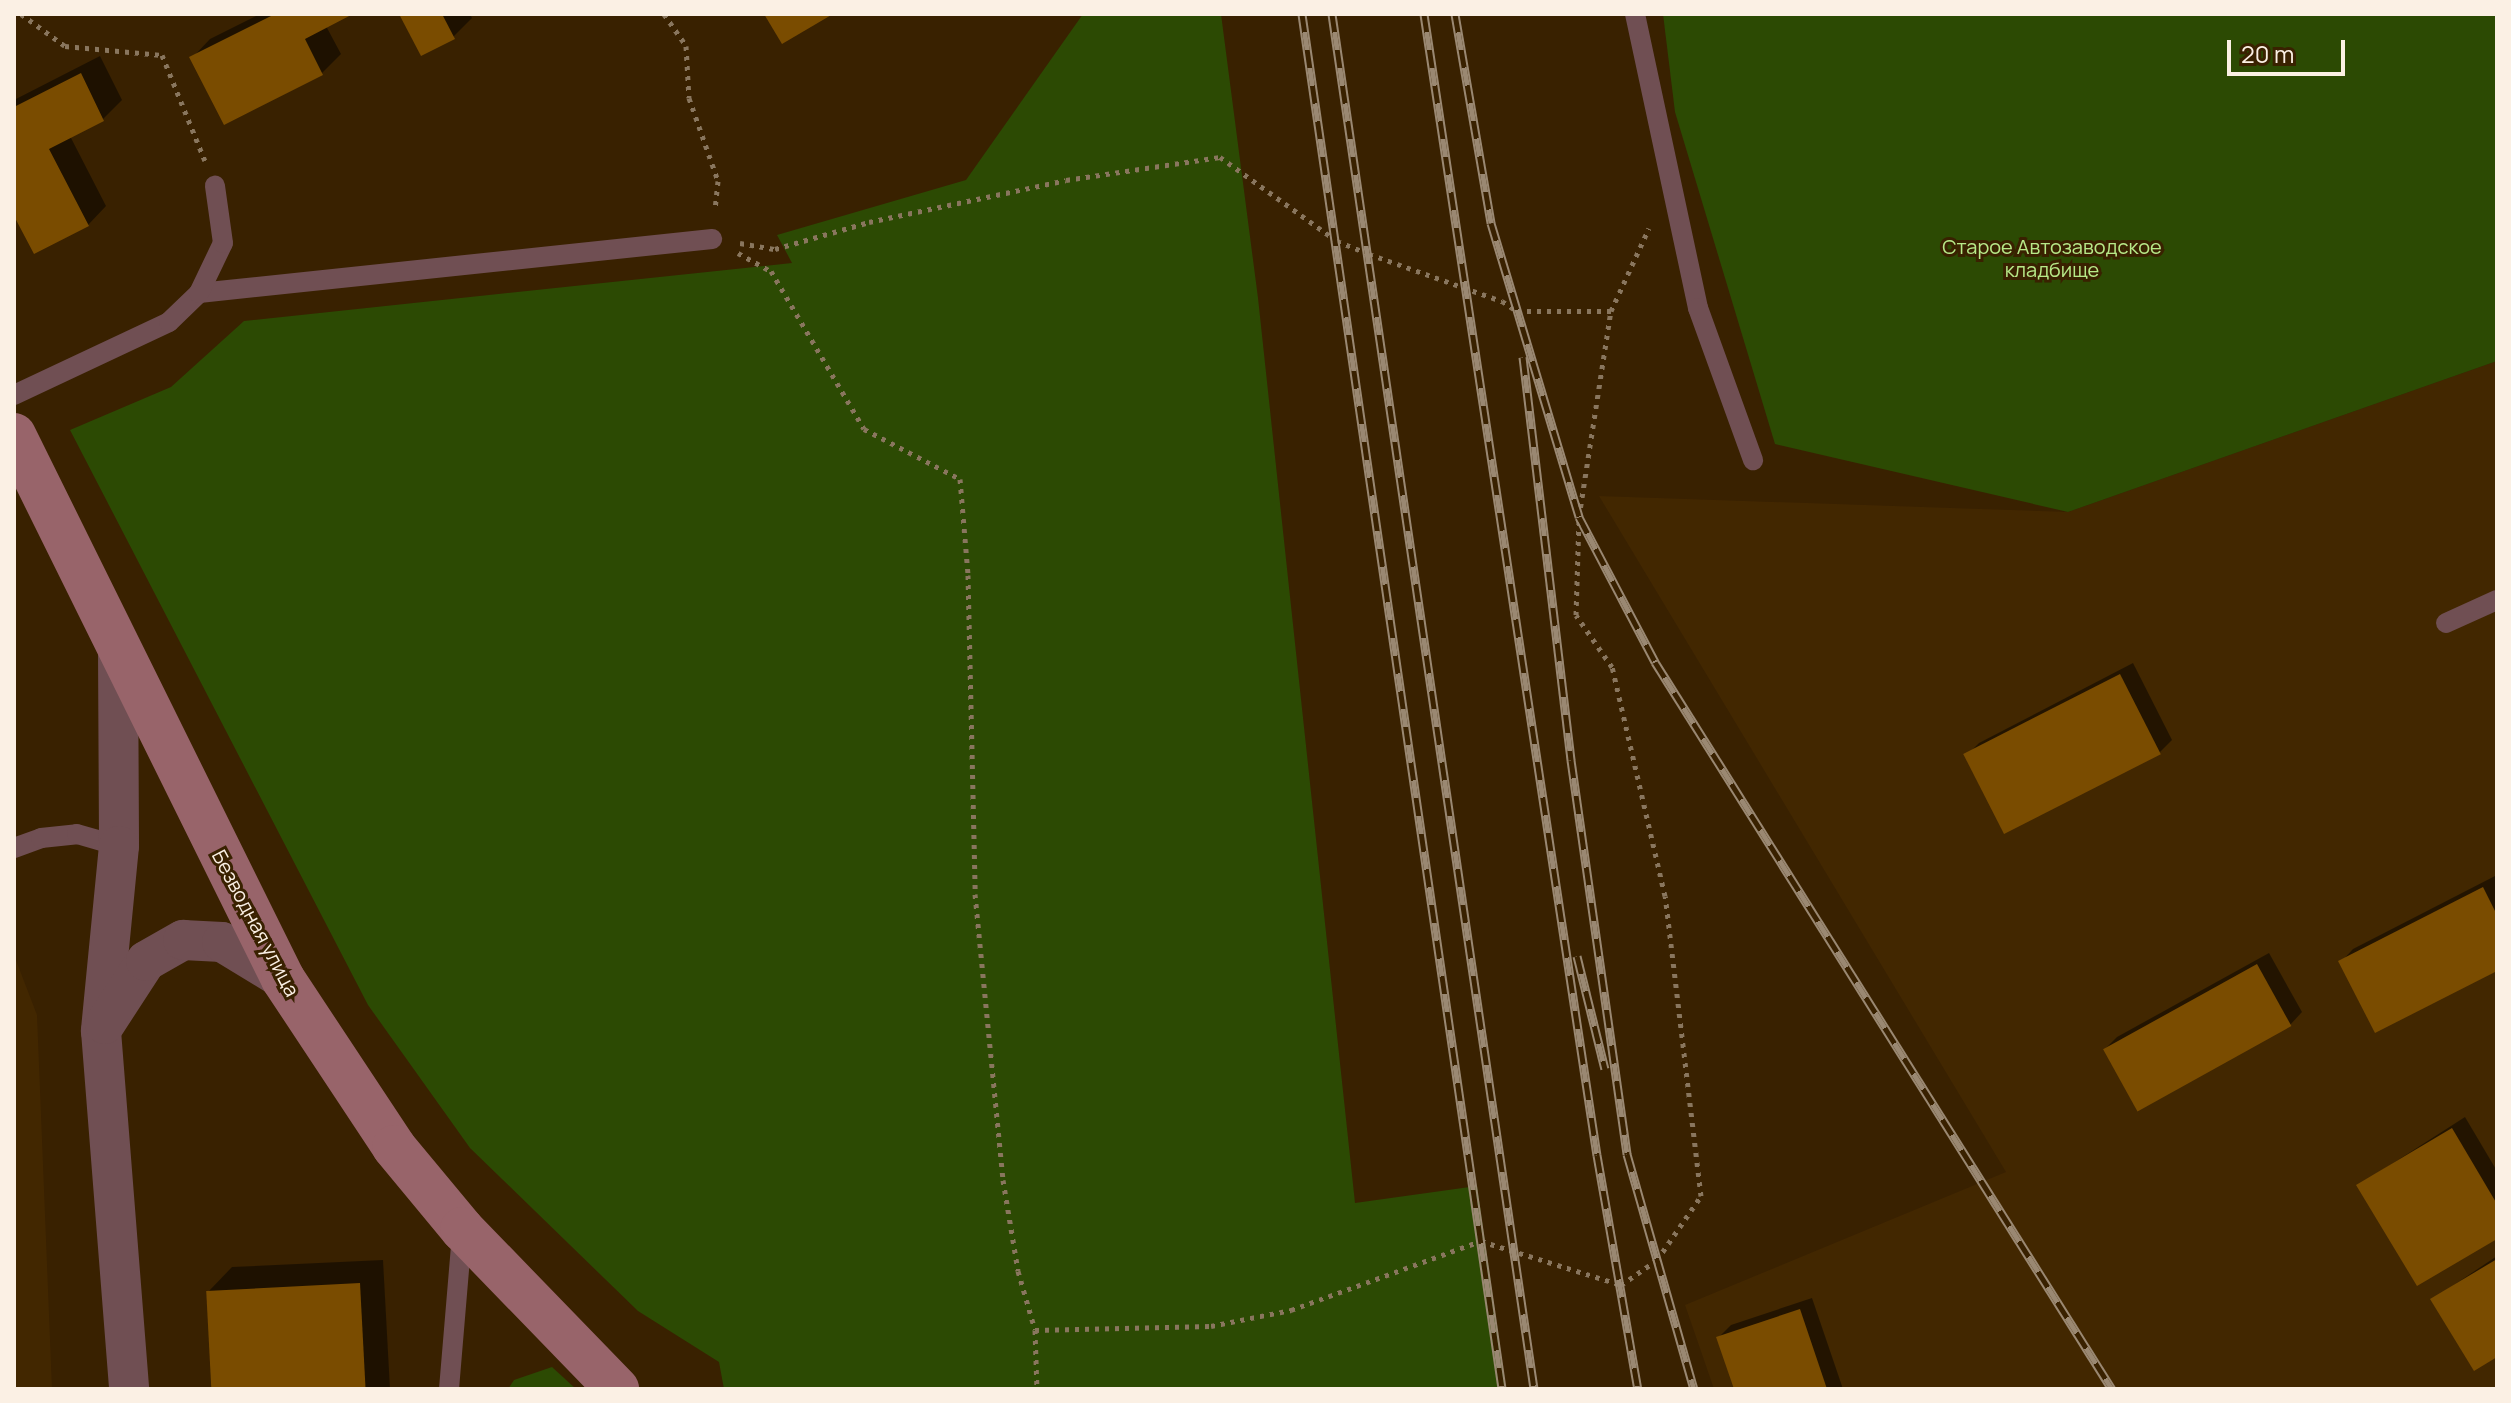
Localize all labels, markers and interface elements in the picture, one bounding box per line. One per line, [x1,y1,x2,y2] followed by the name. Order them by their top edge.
[2231,24,2349,74] scale bar
[2241,37,2294,70] text: 20 m
[1942,235,2162,282] park label: Старое Автозаводское кладбище
[207,846,305,1000] street label: Безводная улица

